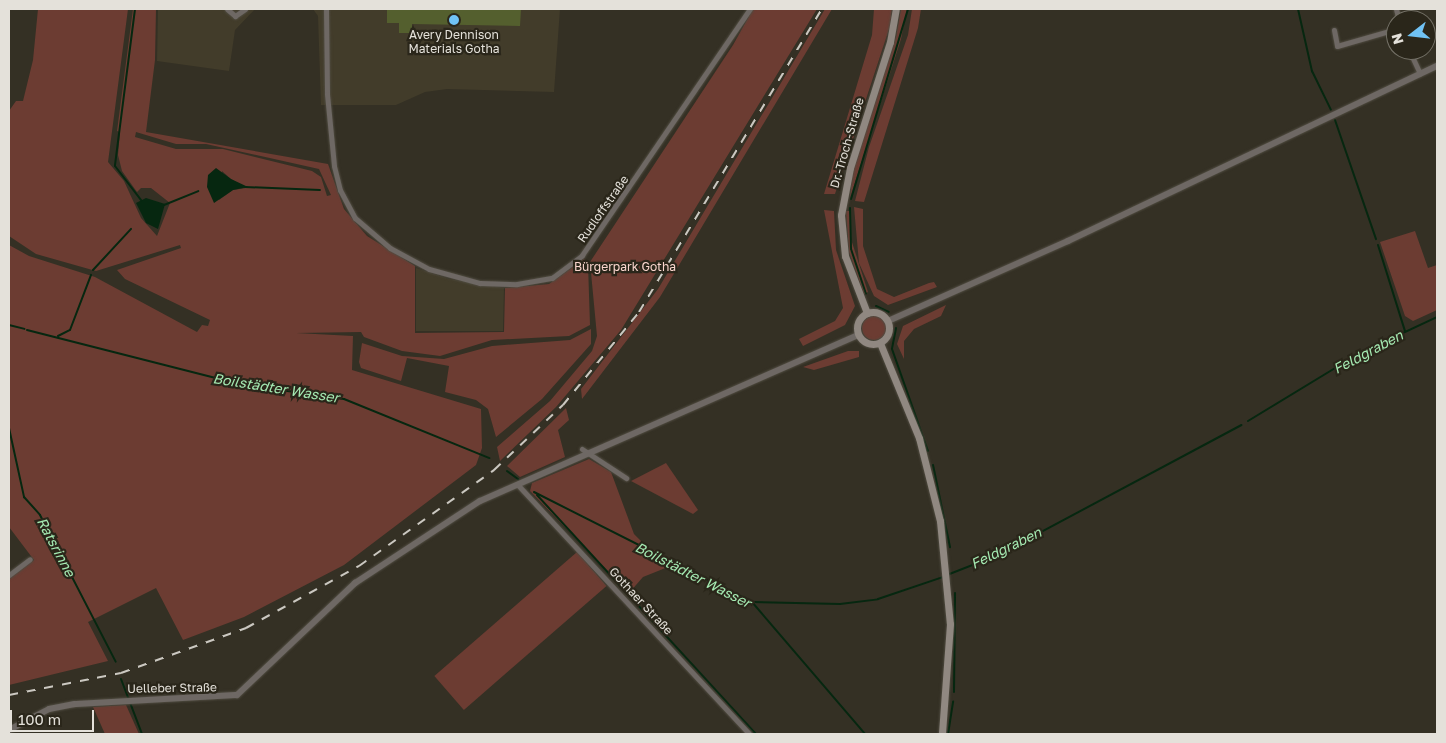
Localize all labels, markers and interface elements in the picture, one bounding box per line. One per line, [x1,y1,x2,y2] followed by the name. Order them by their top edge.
[1386,10,1436,60] north arrow
[448,14,460,26] marker: Avery Dennison Materials Gotha
[408,28,500,56] place label: Avery Dennison Materials Gotha
[1387,32,1407,46] text: N
[827,96,867,190] street label: Dr.-Troch-Straße
[575,173,631,245] street label: Rudloffstraße
[574,260,676,274] park label: Bürgerpark Gotha
[1330,327,1406,377] water label: Feldgraben
[212,370,340,406] water label: Boilstädter Wasser
[33,514,79,580] water label: Ratsrinne
[968,524,1044,572] water label: Feldgraben
[632,539,754,611] water label: Boilstädter Wasser
[606,564,676,638] street label: Gothaer Straße
[127,680,217,696] street label: Uelleber Straße
[12,700,96,732] scale bar
[18,710,61,728] text: 100 m

